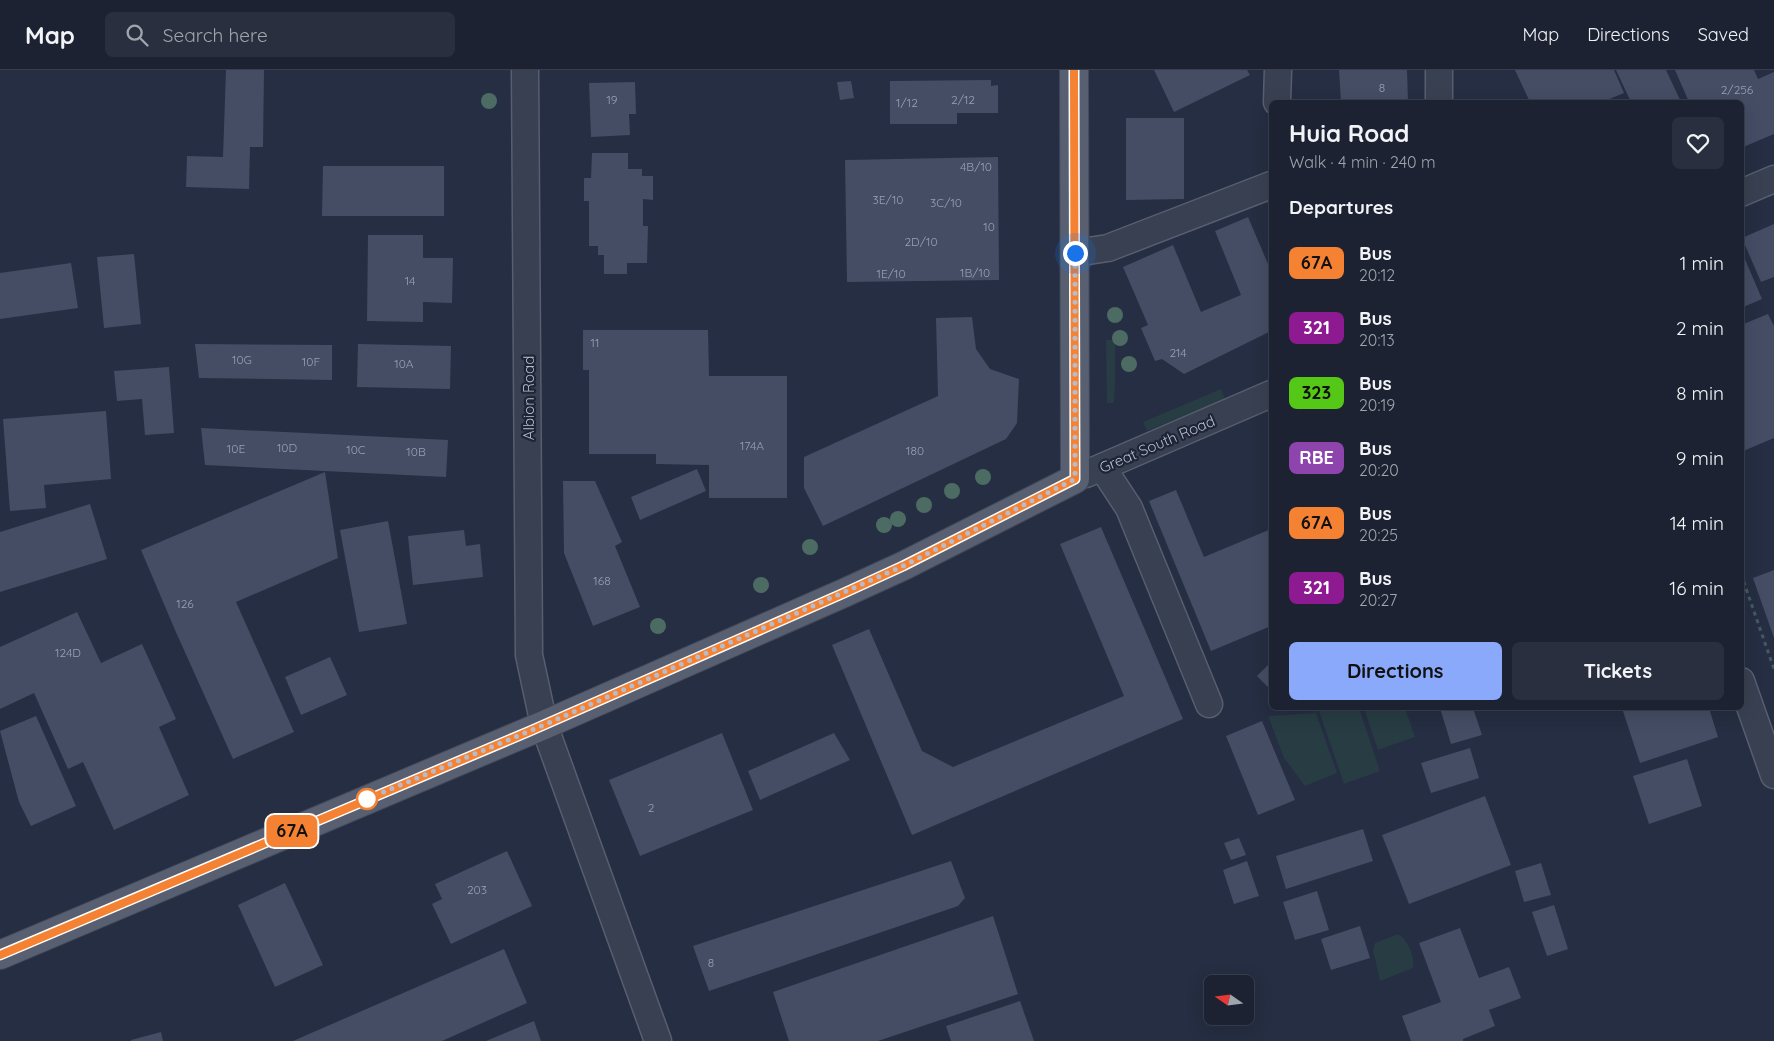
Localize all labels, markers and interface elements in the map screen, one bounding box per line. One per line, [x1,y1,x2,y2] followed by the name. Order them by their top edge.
[105,12,455,57] search box
[25,20,75,50] text: Map
[123,21,151,49] icon: search
[163,23,268,47] text: Search here
[1522,23,1559,46] text: Map
[1587,23,1670,46] text: Directions
[1698,23,1749,46] text: Saved
[1379,80,1385,95] house number: 8
[1721,82,1754,97] house number: 2/256
[606,92,618,107] house number: 19
[951,92,975,107] house number: 2/12
[896,95,918,110] house number: 1/12
[1672,117,1724,169] button: heart
[1289,118,1409,148] text: Huia Road
[1289,152,1436,172] text: Walk · 4 min · 240 m
[960,159,992,174] house number: 4B/10
[873,192,903,207] house number: 3E/10
[930,195,962,210] house number: 3C/10
[1289,195,1393,219] text: Departures
[983,219,995,234] house number: 10
[904,234,938,249] house number: 2D/10
[1063,241,1088,266] your location
[1359,241,1392,265] text: Bus
[1301,251,1332,274] text: 67A
[1679,251,1724,275] text: 1 min
[960,265,990,280] house number: 1B/10
[1359,265,1395,285] text: 20:12
[876,266,906,281] house number: 1E/10
[405,273,415,288] house number: 14
[1359,306,1392,330] text: Bus
[1303,316,1330,339] text: 321
[1676,316,1724,340] text: 2 min
[1359,330,1395,350] text: 20:13
[591,335,599,350] house number: 11
[1169,345,1187,360] house number: 214
[232,352,252,367] house number: 10G
[302,354,320,369] house number: 10F
[394,356,414,371] house number: 10A
[519,356,538,440] street label: Albion Road
[1359,371,1392,395] text: Bus
[1302,381,1331,404] text: 323
[1676,381,1724,405] text: 8 min
[1359,395,1395,415] text: 20:19
[1096,411,1218,477] street label: Great South Road
[1359,436,1392,460] text: Bus
[740,438,764,453] house number: 174A
[277,440,297,455] house number: 10D
[227,441,245,456] house number: 10E
[346,442,366,457] house number: 10C
[906,443,924,458] house number: 180
[406,444,426,459] house number: 10B
[1299,446,1334,469] text: RBE
[1676,446,1724,470] text: 9 min
[1359,460,1399,480] text: 20:20
[1359,501,1392,525] text: Bus
[1301,511,1332,534] text: 67A
[1670,511,1724,535] text: 14 min
[1359,525,1398,545] text: 20:25
[1359,566,1392,590] text: Bus
[593,573,611,588] house number: 168
[1303,576,1330,599] text: 321
[1669,576,1724,600] text: 16 min
[1359,590,1397,610] text: 20:27
[176,596,194,611] house number: 126
[1289,642,1502,700] button: Directions
[1512,642,1724,700] button: Tickets
[55,645,81,660] house number: 124D
[356,788,378,810] unlabelled marker
[648,800,655,815] house number: 2
[263,815,321,847] line badge: 67A
[276,819,308,842] text: 67A
[467,882,487,897] house number: 203
[708,955,714,970] house number: 8
[1204,975,1254,1025] north arrow
[1204,975,1254,1025] map controls

